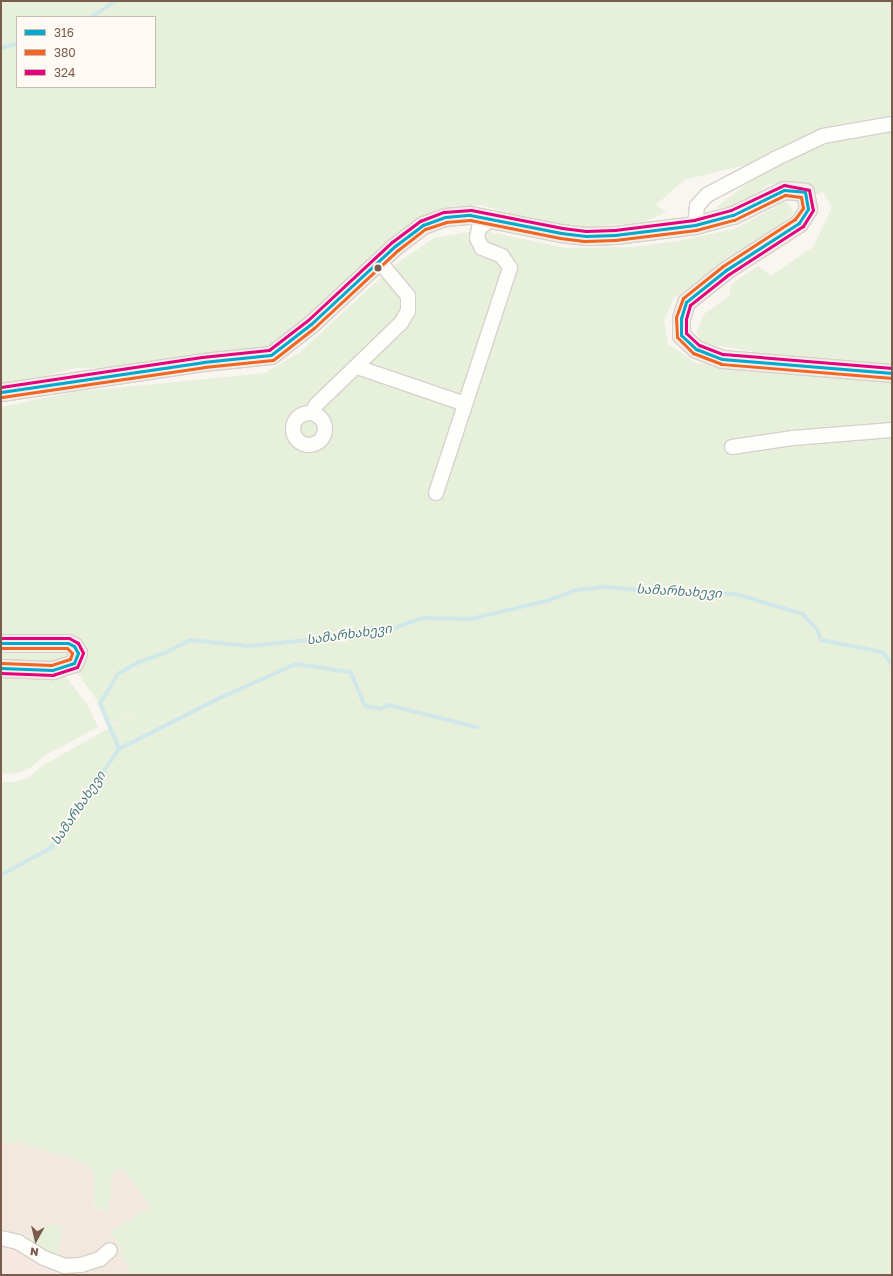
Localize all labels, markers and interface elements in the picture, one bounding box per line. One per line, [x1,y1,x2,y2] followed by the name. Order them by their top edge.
[16,16,156,88] legend
[54,25,74,40] text: 316
[54,45,76,60] text: 380
[54,65,75,80] text: 324
[373,263,383,273] unlabelled marker
[636,581,722,601] water label: სამარხახევი
[305,620,393,648] water label: სამარხახევი
[48,768,108,848] water label: სამარხახევი
[16,1220,56,1260] north arrow
[29,1245,39,1259] text: N

